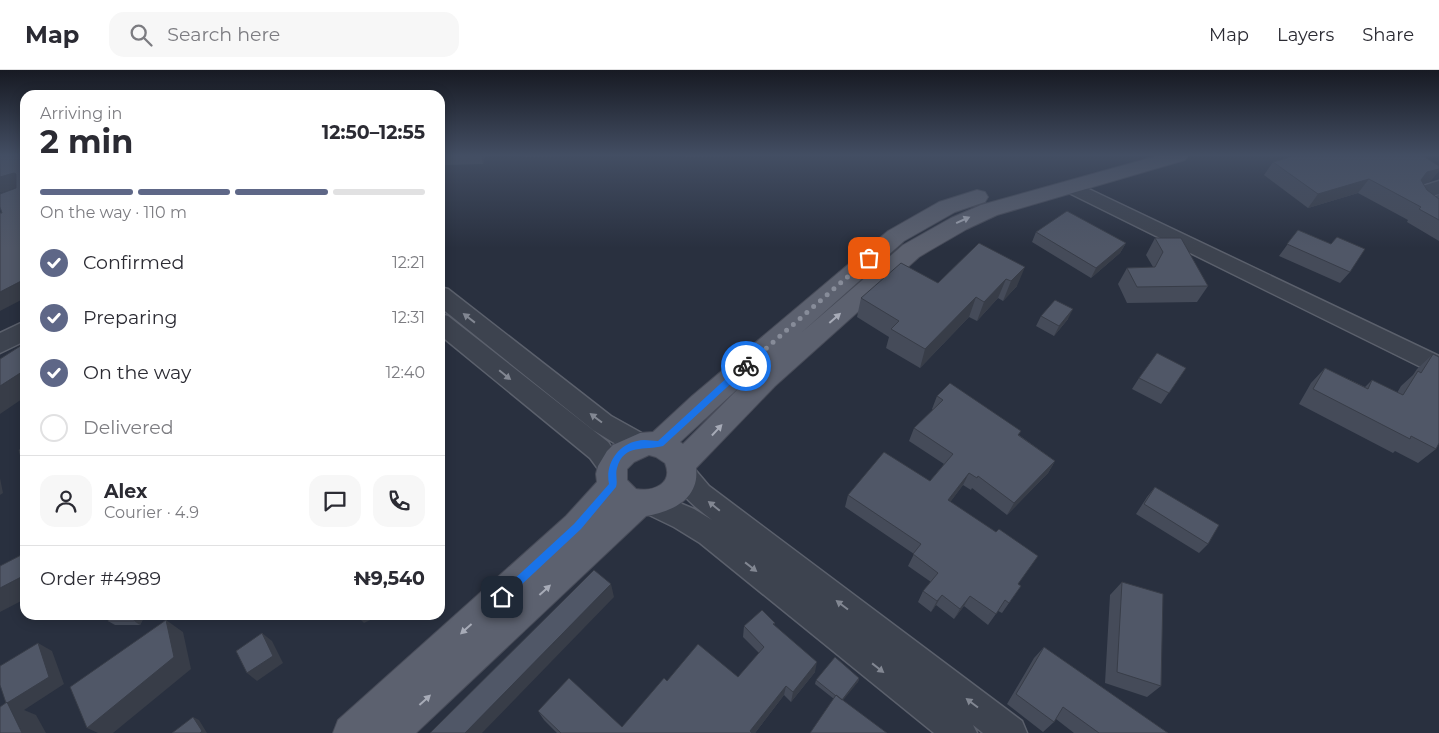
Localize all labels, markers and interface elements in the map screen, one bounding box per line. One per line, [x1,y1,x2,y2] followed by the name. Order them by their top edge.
[109,12,459,57] search box
[25,20,79,49] text: Map
[127,21,155,49] icon: search
[167,23,280,46] text: Search here
[1209,24,1249,46] text: Map
[1277,24,1334,46] text: Layers
[1362,24,1414,46] text: Share
[40,104,122,123] text: Arriving in
[322,121,425,144] text: 12:50–12:55
[40,122,133,161] text: 2 min
[40,203,187,222] text: On the way · 110 m
[956,216,970,224] one-way arrow
[848,237,890,279] pin
[855,244,883,272] icon: bag
[40,249,68,277] icon: check
[83,251,184,274] text: Confirmed
[392,253,425,272] text: 12:21
[40,304,68,332] icon: check
[83,306,178,329] text: Preparing
[392,308,425,327] text: 12:31
[462,313,476,323] one-way arrow
[828,313,841,324] one-way arrow
[721,341,771,391] courier
[732,352,760,380] icon: bike
[40,359,68,387] icon: check
[83,361,191,384] text: On the way
[386,363,425,382] text: 12:40
[498,369,511,380] one-way arrow
[590,413,603,424] one-way arrow
[83,416,174,439] text: Delivered
[711,424,723,436] one-way arrow
[40,475,92,527] button: person
[309,475,361,527] button: chat
[373,475,425,527] button: phone
[104,480,147,503] text: Alex
[707,500,720,511] one-way arrow
[104,503,199,522] text: Courier · 4.9
[744,562,758,572] one-way arrow
[40,567,161,590] text: Order #4989
[354,567,425,590] text: ₦9,540
[481,576,523,618] pin
[488,583,516,611] icon: home
[539,584,551,596] one-way arrow
[836,599,849,610] one-way arrow
[461,623,473,635] one-way arrow
[871,663,884,674] one-way arrow
[419,694,431,706] one-way arrow
[965,698,978,709] one-way arrow

